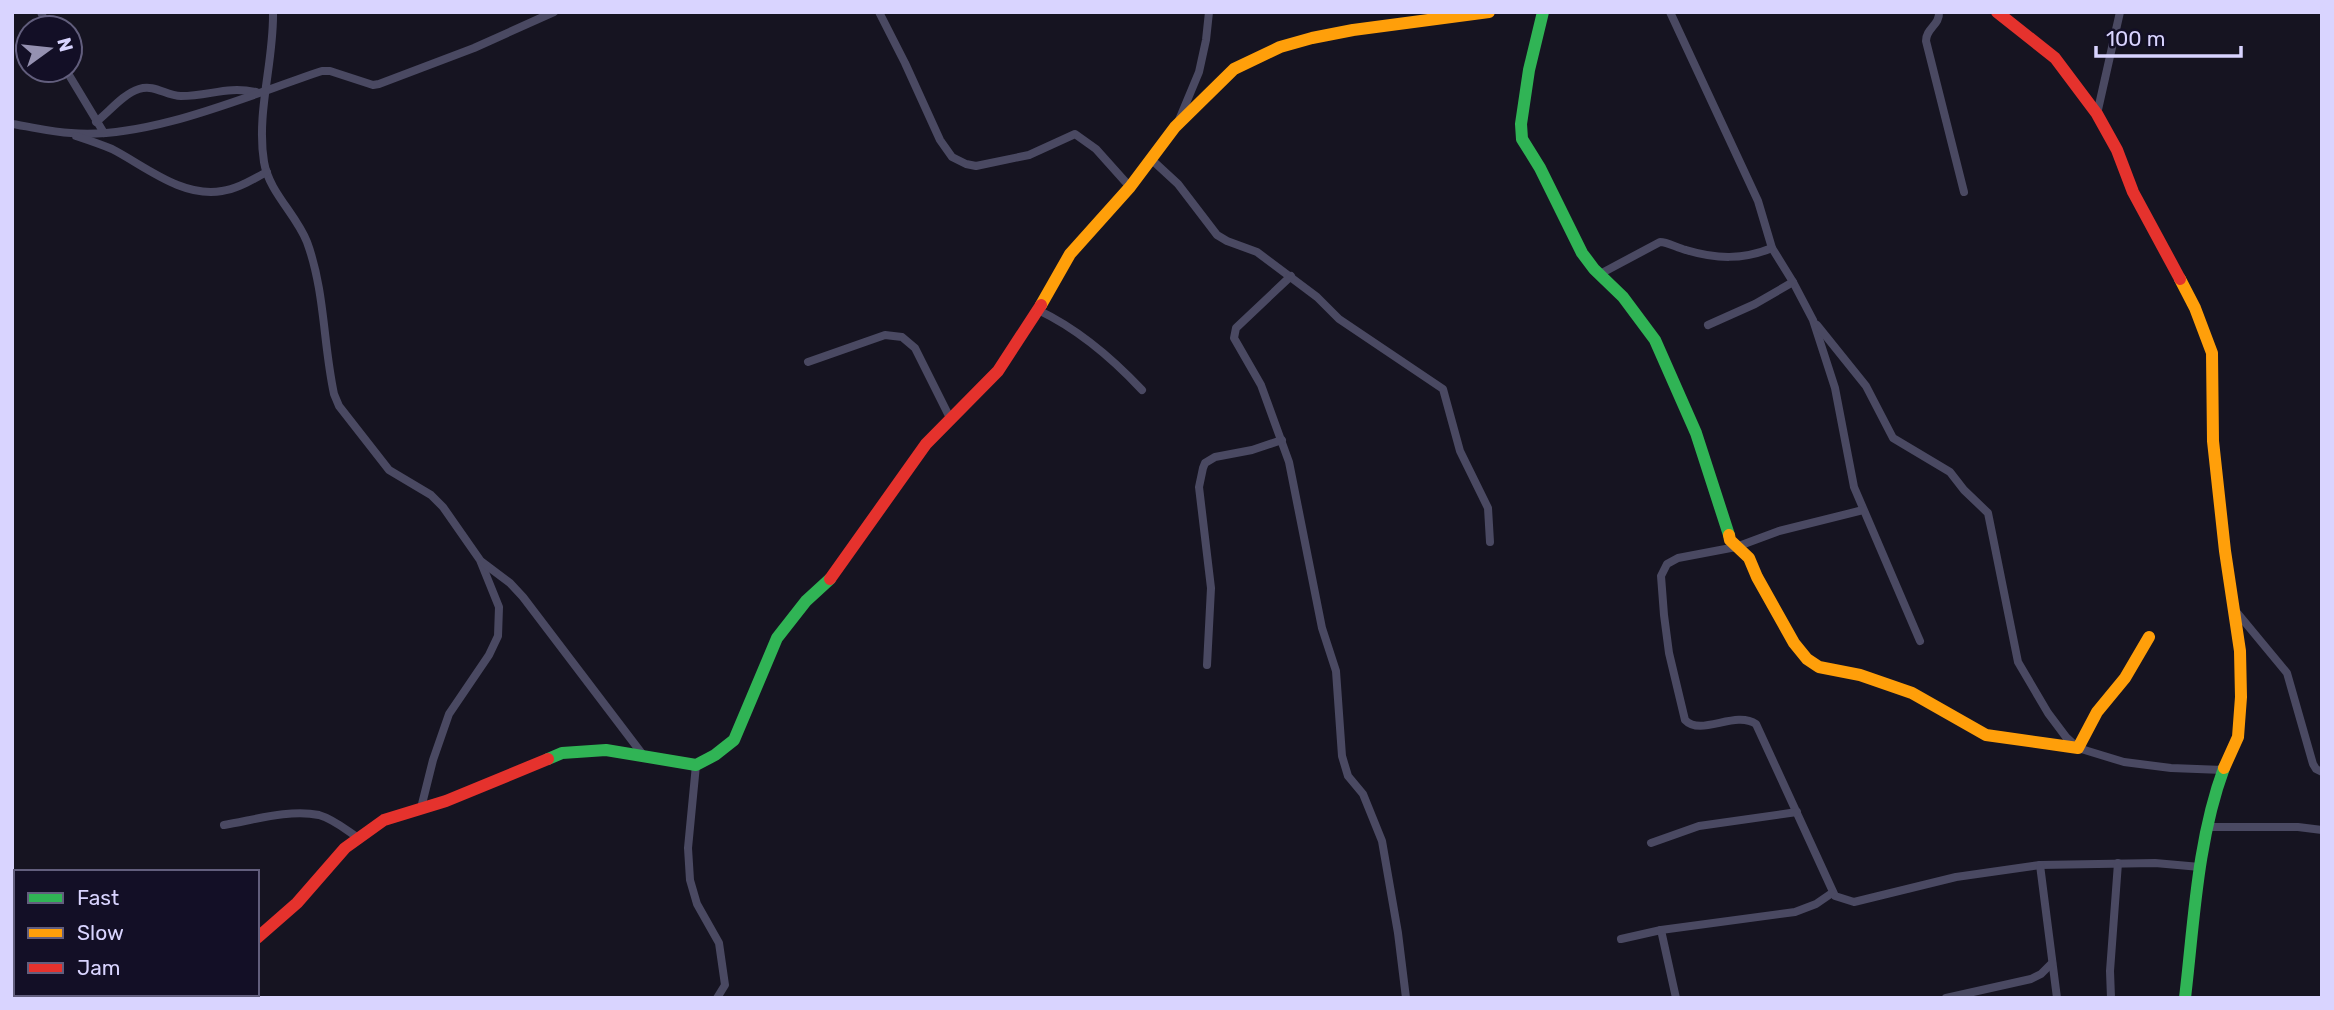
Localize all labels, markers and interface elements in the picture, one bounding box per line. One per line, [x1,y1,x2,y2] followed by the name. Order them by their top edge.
[14,14,84,84] north arrow
[2096,14,2241,58] scale bar
[2106,26,2165,51] text: 100 m
[52,35,78,54] text: N
[14,870,259,996] legend
[77,885,119,910] text: Fast
[77,920,124,945] text: Slow
[77,955,121,980] text: Jam

